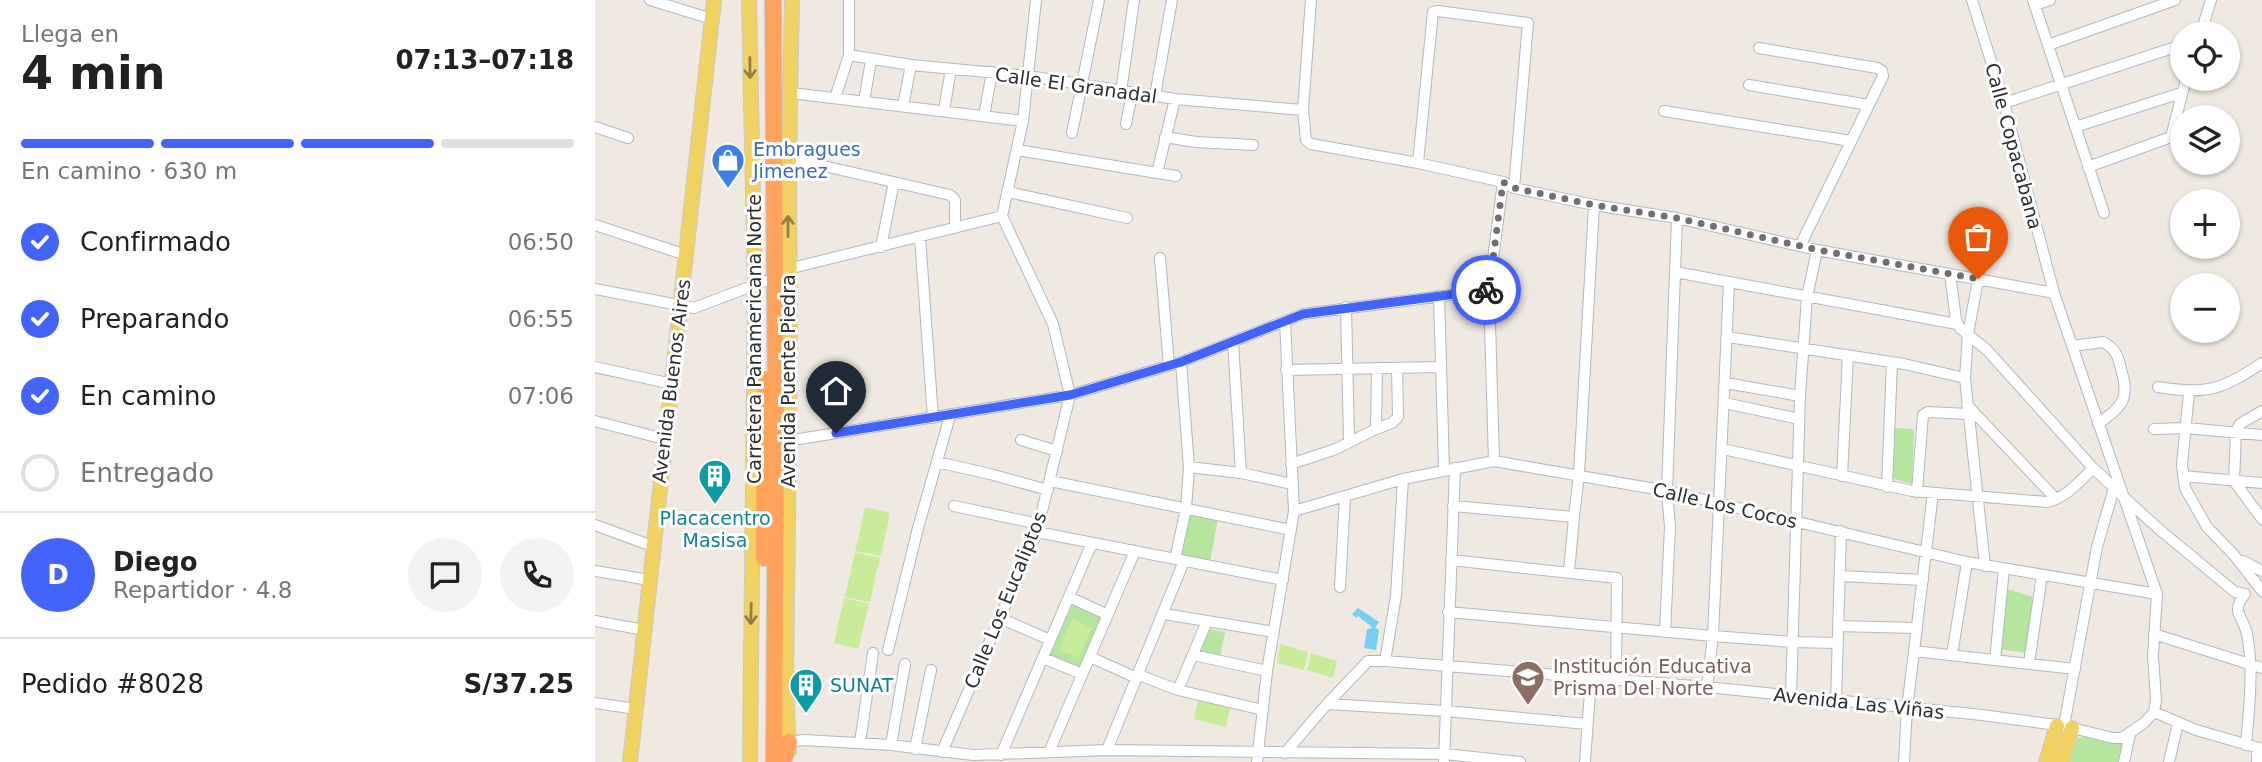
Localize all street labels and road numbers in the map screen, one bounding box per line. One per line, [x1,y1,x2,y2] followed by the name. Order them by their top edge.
[1981,60,2047,232] street label: Calle Copacabana
[994,63,1158,107] street label: Calle El Granadal
[743,194,765,484] street label: Carretera Panamericana Norte
[777,274,799,488] street label: Avenida Puente Piedra
[648,278,694,484] street label: Avenida Buenos Aires
[1650,478,1800,532] street label: Calle Los Cocos
[959,508,1051,692] street label: Calle Los Eucaliptos
[1773,683,1945,723] street label: Avenida Las Viñas

